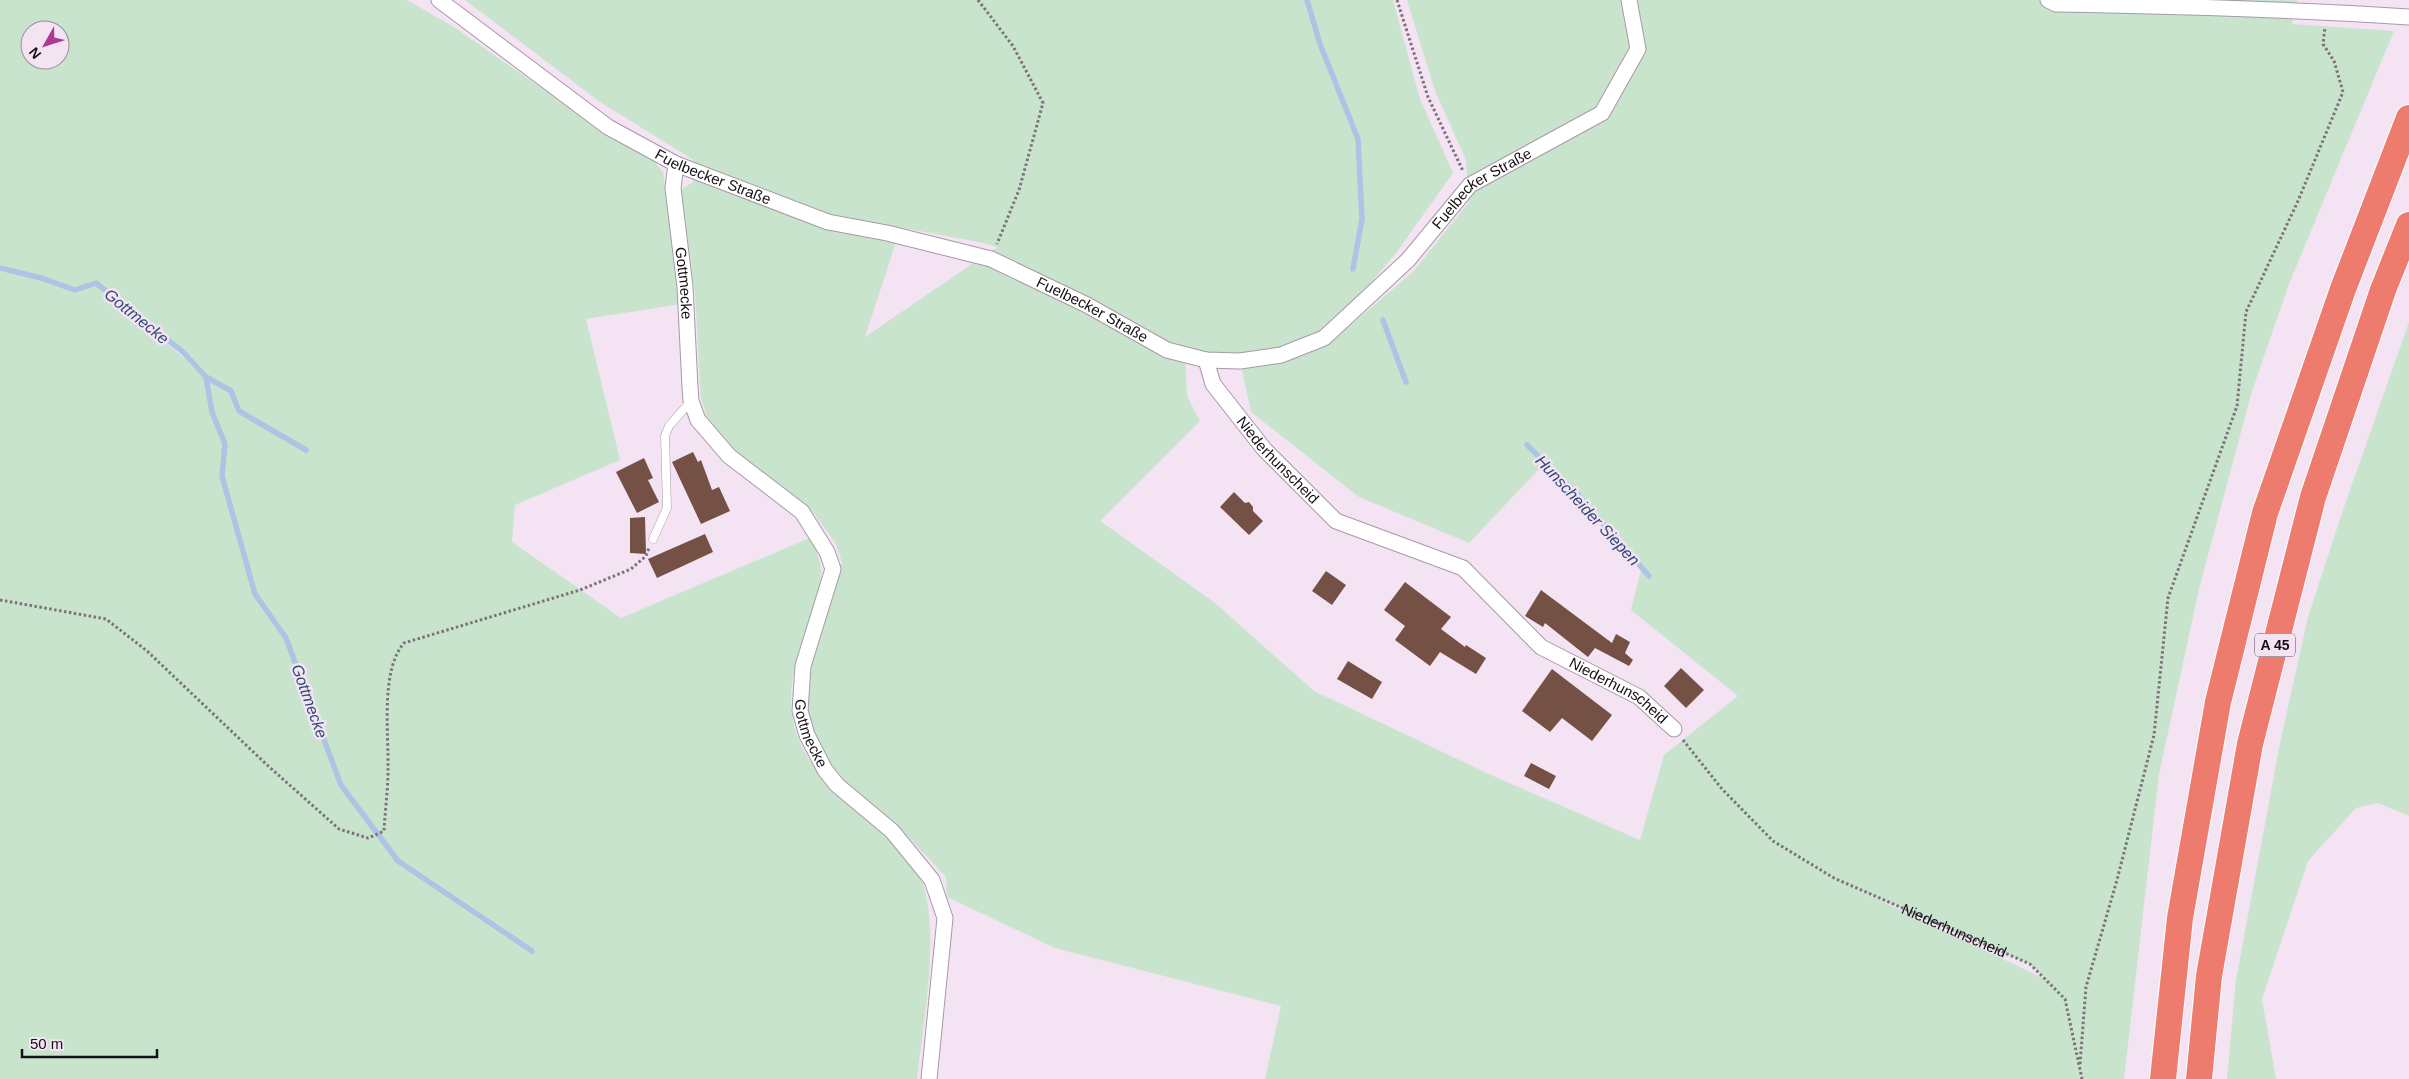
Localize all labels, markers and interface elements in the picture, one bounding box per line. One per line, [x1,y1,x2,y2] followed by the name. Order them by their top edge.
[20,20,70,70] north arrow
[25,44,44,62] text: N
[1428,144,1534,232] street label: Fuelbecker Straße
[652,145,773,207] street label: Fuelbecker Straße
[672,246,696,320] street label: Gottmecke
[1034,273,1151,346] street label: Fuelbecker Straße
[101,285,172,347] water label: Gottmecke
[1234,413,1322,507] street label: Niederhunscheid
[1532,452,1643,569] water label: Hunscheider Siepen
[2255,634,2295,656] road number: A 45
[1567,654,1671,727] street label: Niederhunscheid
[288,662,331,741] water label: Gottmecke
[792,699,831,770] street label: Gottmecke
[1899,900,2009,961] street label: Niederhunscheid
[22,1026,158,1058] scale bar
[30,1035,63,1052] text: 50 m

